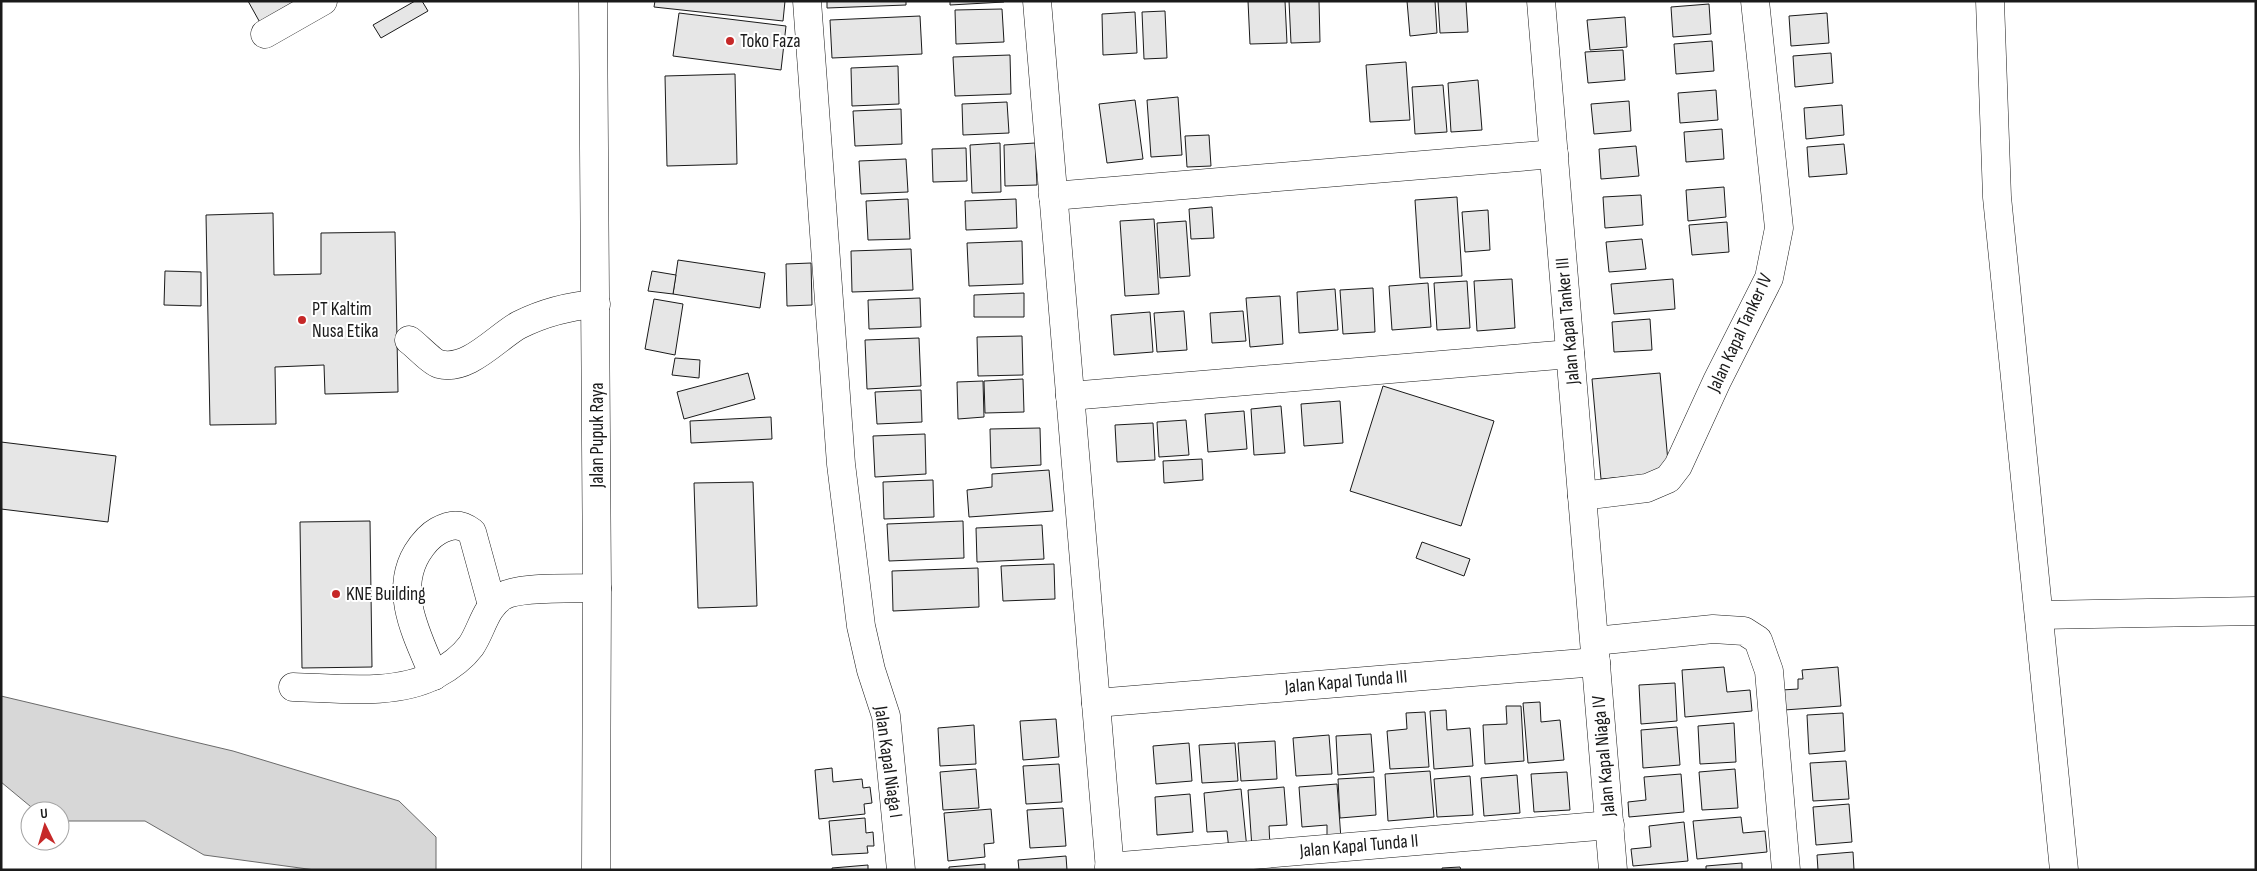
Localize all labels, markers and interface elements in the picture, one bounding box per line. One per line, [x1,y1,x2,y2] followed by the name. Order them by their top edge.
[740,30,801,53] place label: Toko Faza
[724,35,736,47] marker: Toko Faza
[1551,257,1585,386] street label: Jalan Kapal Tanker III
[1702,270,1778,397] street label: Jalan Kapal Tanker IV
[312,298,379,343] place label: PT Kaltim Nusa Etika
[296,314,308,326] marker: PT Kaltim Nusa Etika
[586,382,609,489] street label: Jalan Pupuk Raya
[346,583,426,606] place label: KNE Building
[330,588,342,600] marker: KNE Building
[1283,665,1408,699] street label: Jalan Kapal Tunda III
[1587,694,1621,818] street label: Jalan Kapal Niaga IV
[869,704,907,819] street label: Jalan Kapal Niaga I
[20,801,70,851] north arrow
[40,805,48,822] text: U
[1298,829,1419,863] street label: Jalan Kapal Tunda II

